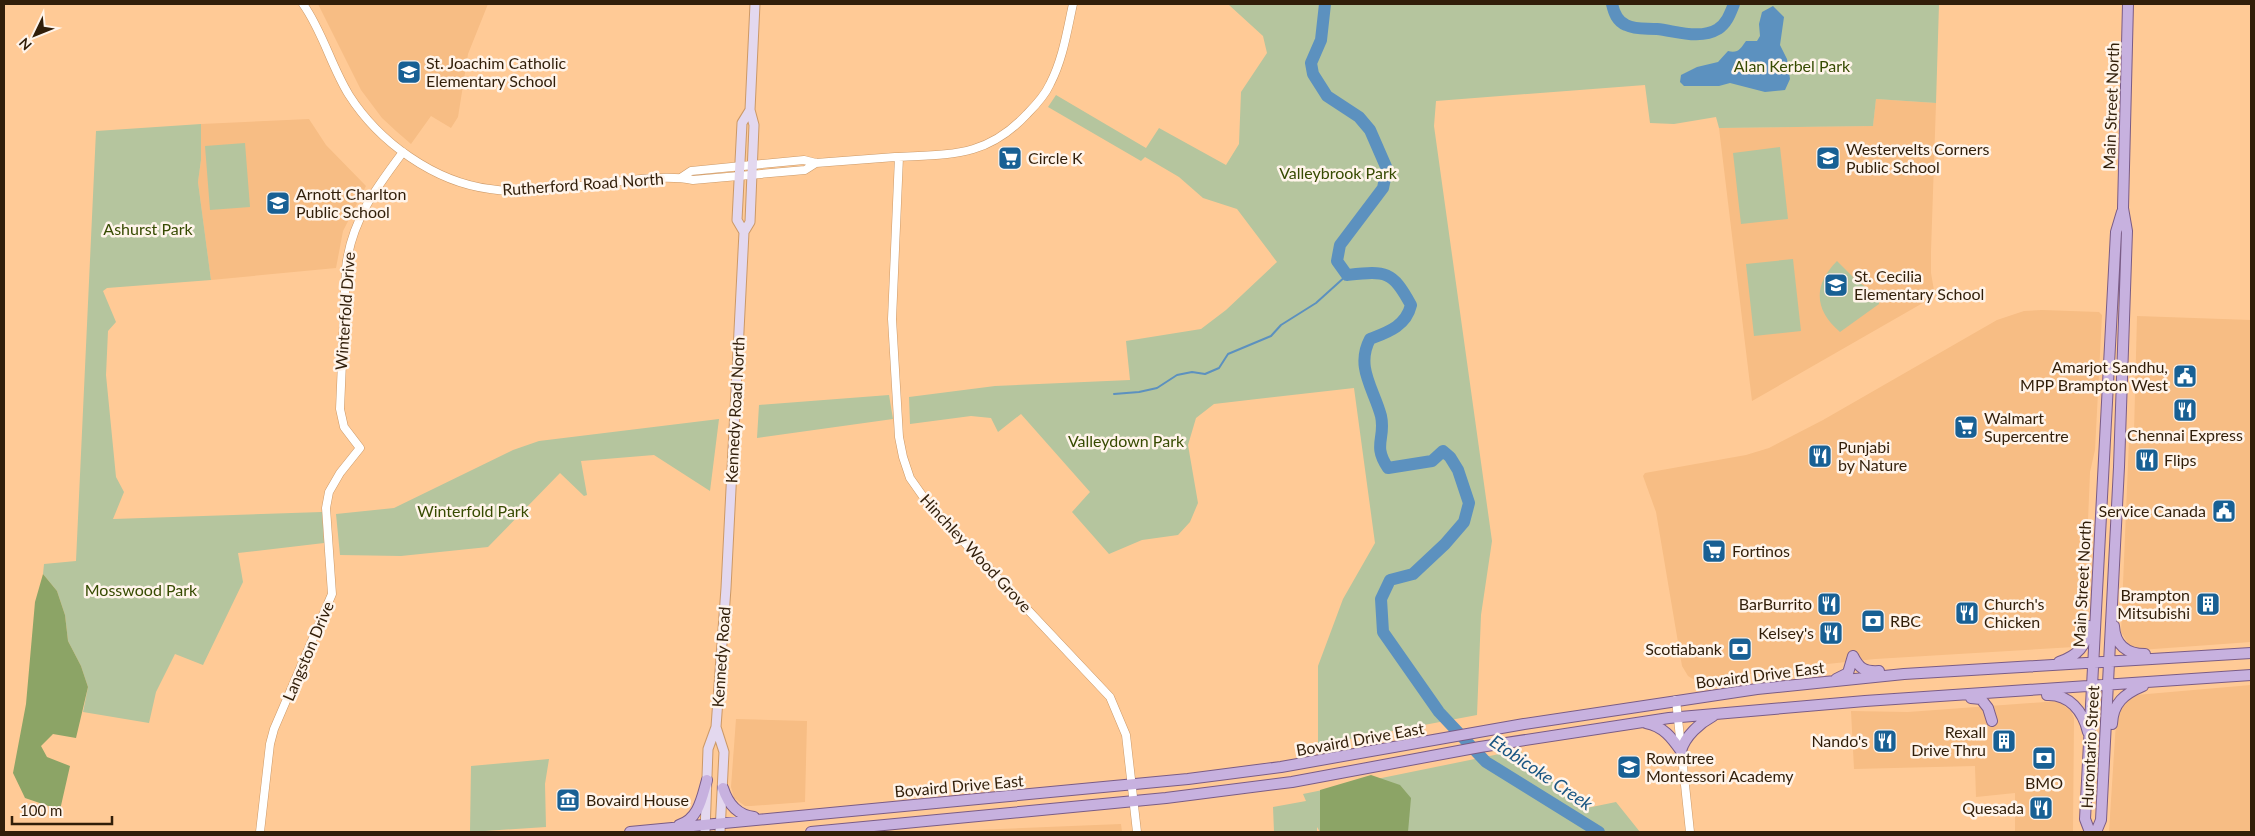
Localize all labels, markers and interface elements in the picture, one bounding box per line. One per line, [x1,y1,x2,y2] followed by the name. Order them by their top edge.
[10,10,60,60] north arrow
[15,34,35,54] text: N
[2099,42,2122,170] street label: Main Street North
[426,53,567,90] place label: St. Joachim Catholic Elementary School
[1734,56,1851,75] park label: Alan Kerbel Park
[396,59,422,85] school or university icon: St. Joachim Catholic Elementary School
[1846,139,1990,176] place label: Westervelts Corners Public School
[997,145,1023,171] supermarket icon: Circle K
[1815,145,1841,171] school or university icon: Westervelts Corners Public School
[1028,148,1083,167] place label: Circle K
[1279,163,1398,182] park label: Valleybrook Park
[502,168,664,199] street label: Rutherford Road North
[296,184,406,221] place label: Arnott Charlton Public School
[265,190,291,216] school or university icon: Arnott Charlton Public School
[103,219,194,238] park label: Ashurst Park
[331,251,358,371] street label: Winterfold Drive
[1854,266,1984,303] place label: St. Cecilia Elementary School
[1823,272,1849,298] school or university icon: St. Cecilia Elementary School
[721,336,748,484] street label: Kennedy Road North
[2020,357,2168,394] place label: Amarjot Sandhu, MPP Brampton West
[2172,363,2198,389] public building icon: Amarjot Sandhu, MPP Brampton West
[2172,397,2198,423] restaurant icon: Chennai Express
[1984,408,2069,445] place label: Walmart Supercentre
[1953,414,1979,440] supermarket icon: Walmart Supercentre
[2127,425,2243,444] place label: Chennai Express
[1068,431,1185,450] park label: Valleydown Park
[1838,437,1907,474] place label: Punjabi by Nature
[1807,443,1833,469] restaurant icon: Punjabi by Nature
[2134,447,2160,473] restaurant icon: Flips
[2164,450,2196,469] place label: Flips
[917,490,1036,616] street label: Hinchley Wood Grove
[2211,498,2237,524] public building icon: Service Canada
[417,501,530,520] park label: Winterfold Park
[2099,501,2206,520] place label: Service Canada
[2069,520,2094,648] street label: Main Street North
[1701,538,1727,564] supermarket icon: Fortinos
[1732,541,1790,560] place label: Fortinos
[85,580,198,599] park label: Mosswood Park
[2117,585,2190,622] place label: Brampton Mitsubishi
[1816,591,1842,617] restaurant icon: BarBurrito
[2195,591,2221,617] building icon: Brampton Mitsubishi
[1739,594,1812,613] place label: BarBurrito
[1984,594,2045,631] place label: Church's Chicken
[278,598,337,703] street label: Langston Drive
[1954,600,1980,626] restaurant icon: Church's Chicken
[707,606,734,708] street label: Kennedy Road
[1860,608,1886,634] bank icon: RBC
[1890,611,1921,630] place label: RBC
[1818,620,1844,646] restaurant icon: Kelsey's
[1758,623,1814,642] place label: Kelsey's
[1727,636,1753,662] bank icon: Scotiabank
[1645,639,1723,658] place label: Scotiabank
[1695,657,1826,692] street label: Bovaird Drive East
[2077,685,2102,809] street label: Hurontario Street
[1294,718,1426,759] street label: Bovaird Drive East
[1911,722,1986,759] place label: Rexall Drive Thru
[1872,728,1898,754] restaurant icon: Nando's
[1991,728,2017,754] building icon: Rexall Drive Thru
[1486,730,1598,815] water label: Etobicoke Creek
[1811,731,1868,750] place label: Nando's
[2031,745,2057,771] bank icon: BMO
[1646,748,1794,785] place label: Rowntree Montessori Academy
[1616,754,1642,780] school or university icon: Rowntree Montessori Academy
[894,770,1025,801] street label: Bovaird Drive East
[2025,773,2063,792] place label: BMO
[555,787,581,813] museum icon: Bovaird House
[586,790,689,809] place label: Bovaird House
[12,794,112,826] scale bar
[2028,795,2054,821] restaurant icon: Quesada
[1962,798,2024,817] place label: Quesada
[20,801,62,819] text: 100 m

